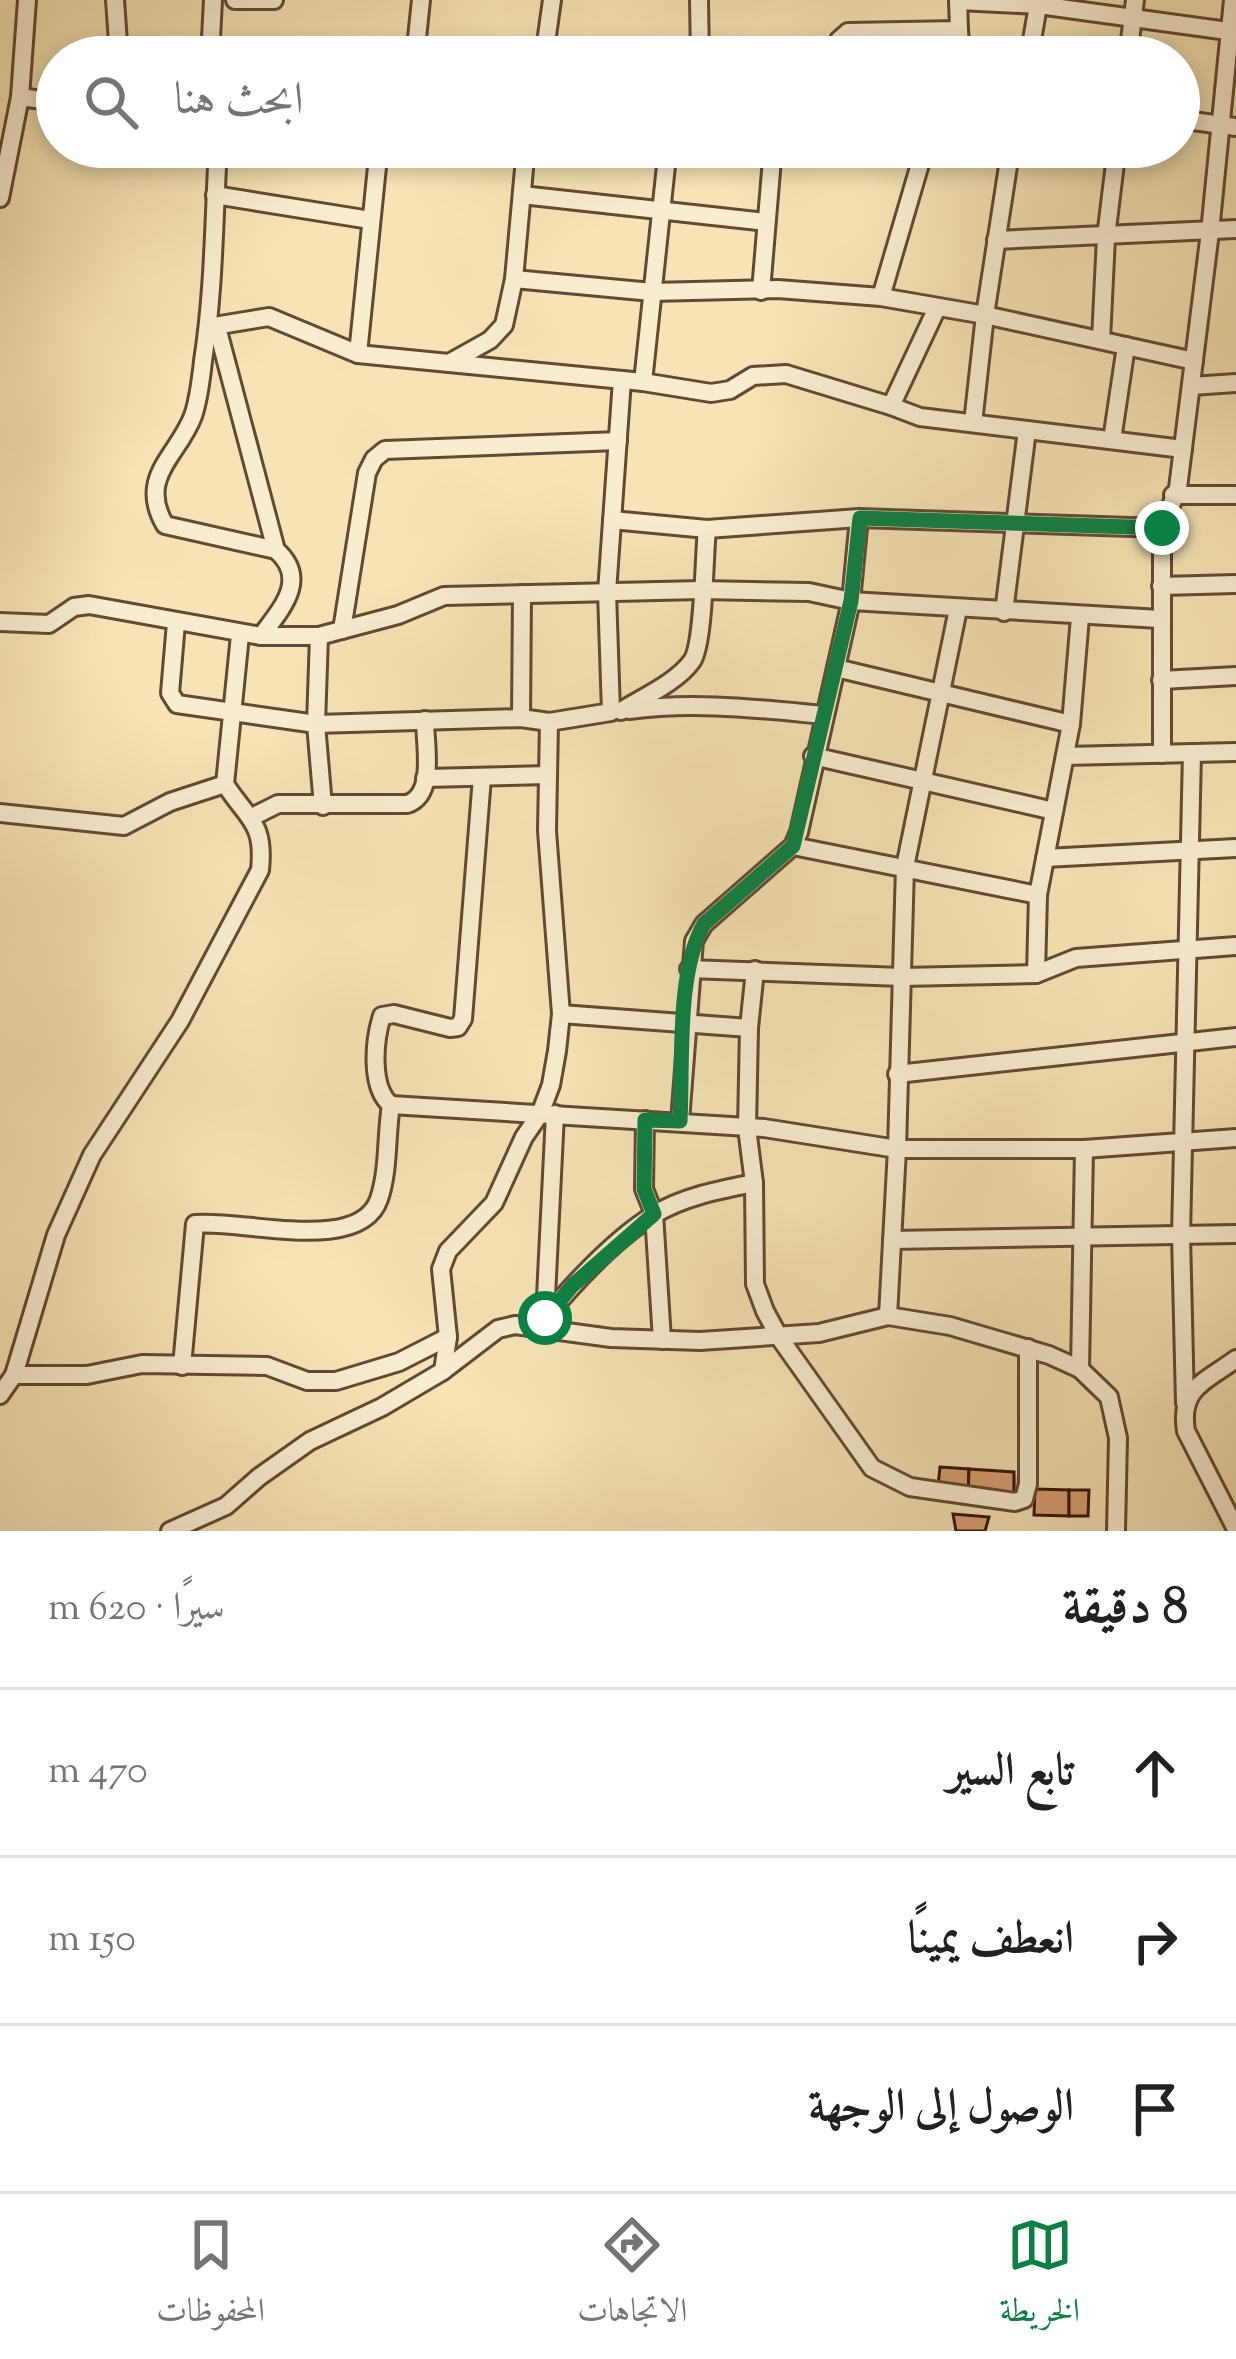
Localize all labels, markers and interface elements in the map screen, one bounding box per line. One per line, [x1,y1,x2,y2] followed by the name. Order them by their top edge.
[36,36,1200,168] search box
[78,69,144,135] icon: search
[174,70,304,135] text: ابحث هنا
[1135,501,1189,555] route end
[518,1291,572,1345] route start
[1063,1573,1188,1646] text: 8 دقيقة
[48,1582,225,1638] text: سيرًا · 620 m
[1122,1740,1188,1806] icon: ahead
[947,1741,1074,1806] text: تابع السير
[48,1745,148,1801] text: 470 m
[1122,1908,1188,1974] icon: right
[908,1909,1074,1974] text: انعطف يمينًا
[48,1913,136,1969] text: 150 m
[1122,2076,1188,2142] icon: arrive
[808,2077,1074,2142] text: الوصول إلى الوجهة
[156,2212,265,2342] tab: المحفوظات
[577,2212,687,2342] tab: الاتجاهات
[1000,2212,1080,2342] tab: الخريطة

